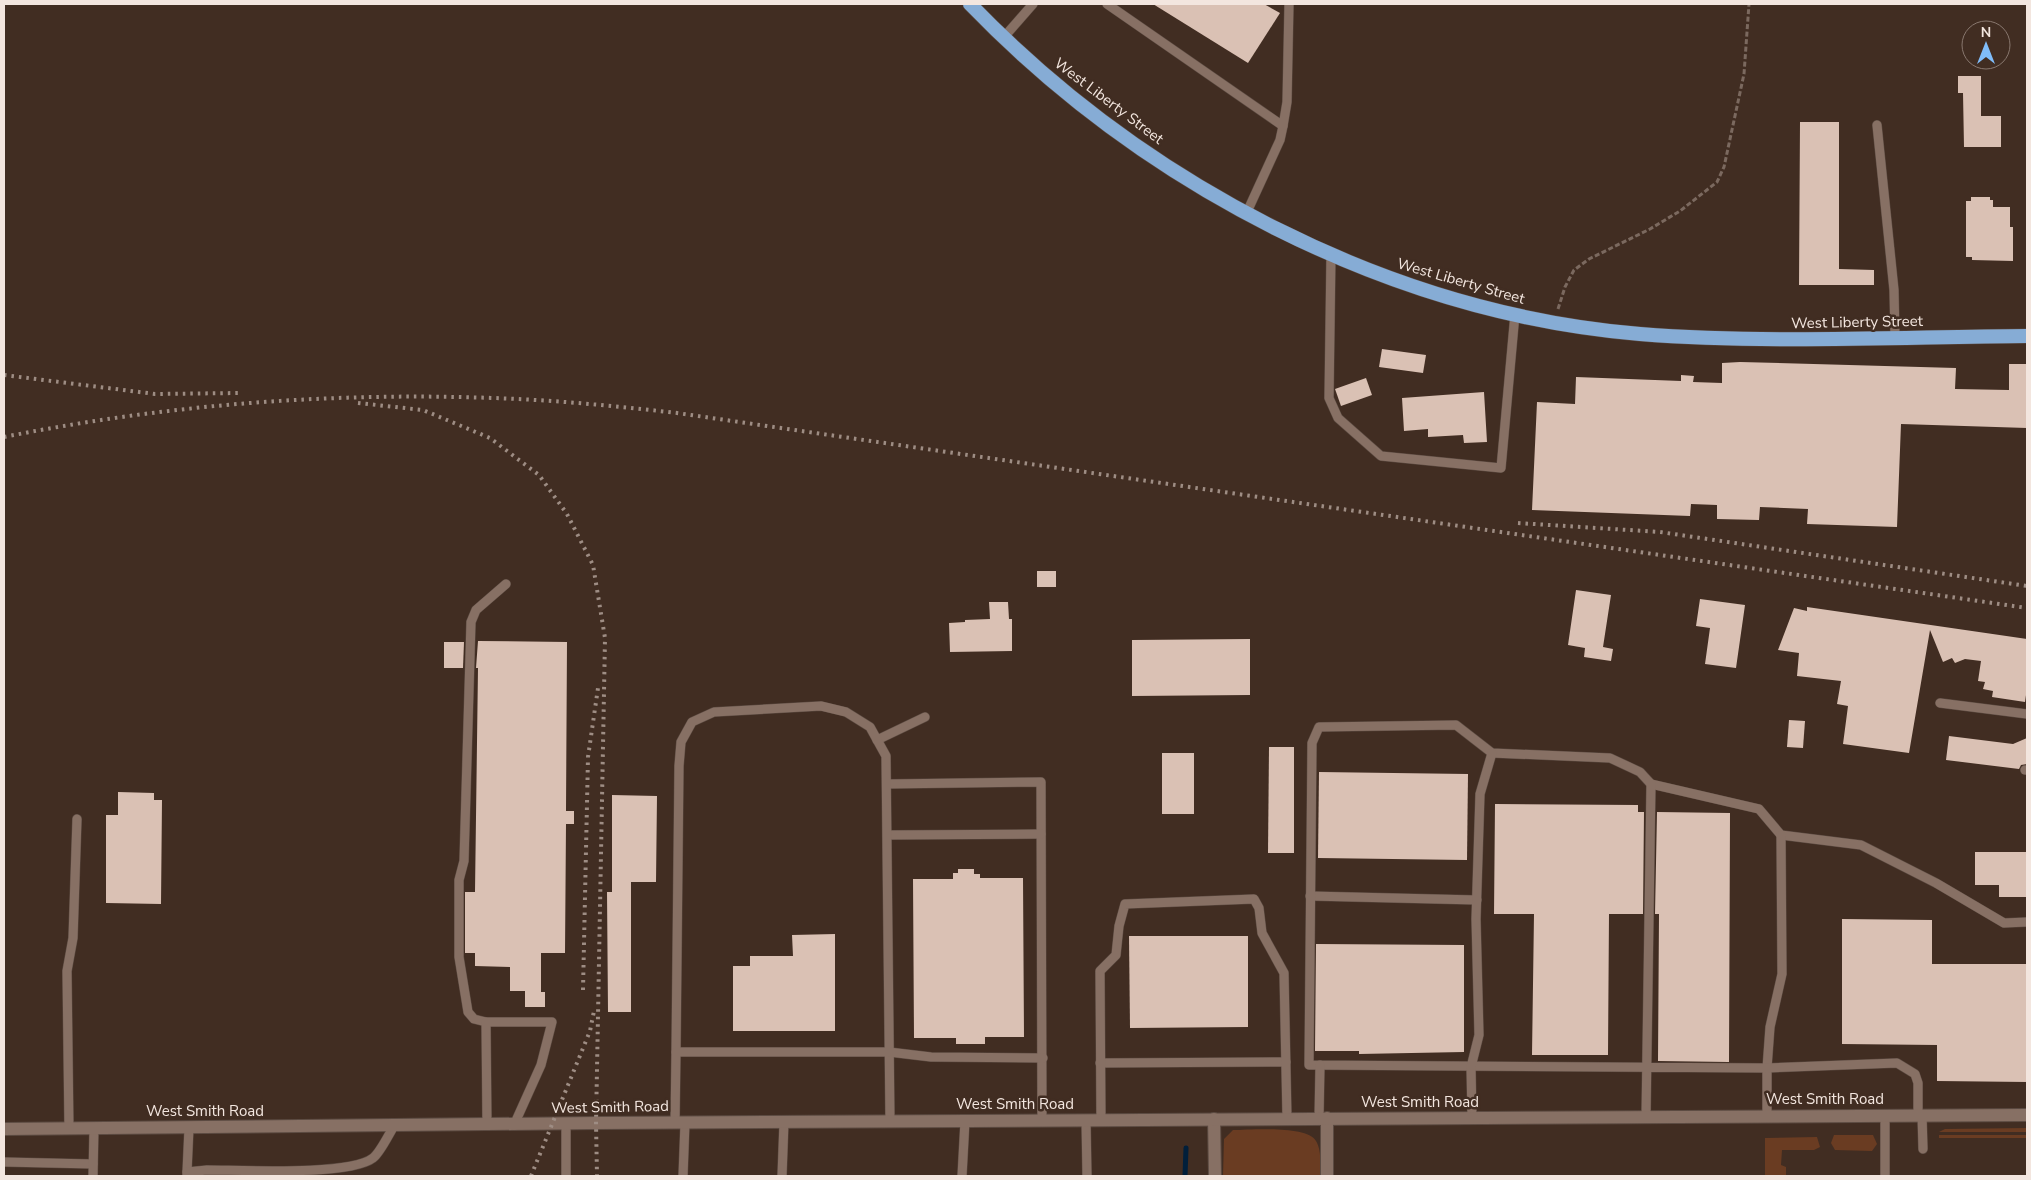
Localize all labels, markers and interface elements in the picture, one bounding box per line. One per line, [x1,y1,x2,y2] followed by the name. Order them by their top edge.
[1961,20,2011,70] north arrow
[1981,23,1991,42] text: N
[1050,53,1168,149] street label: West Liberty Street
[1395,253,1528,309] street label: West Liberty Street
[1791,311,1924,333] street label: West Liberty Street
[1766,1089,1884,1109] street label: West Smith Road
[1361,1092,1479,1112] street label: West Smith Road
[956,1094,1074,1114] street label: West Smith Road
[551,1096,669,1118] street label: West Smith Road
[146,1101,264,1121] street label: West Smith Road

